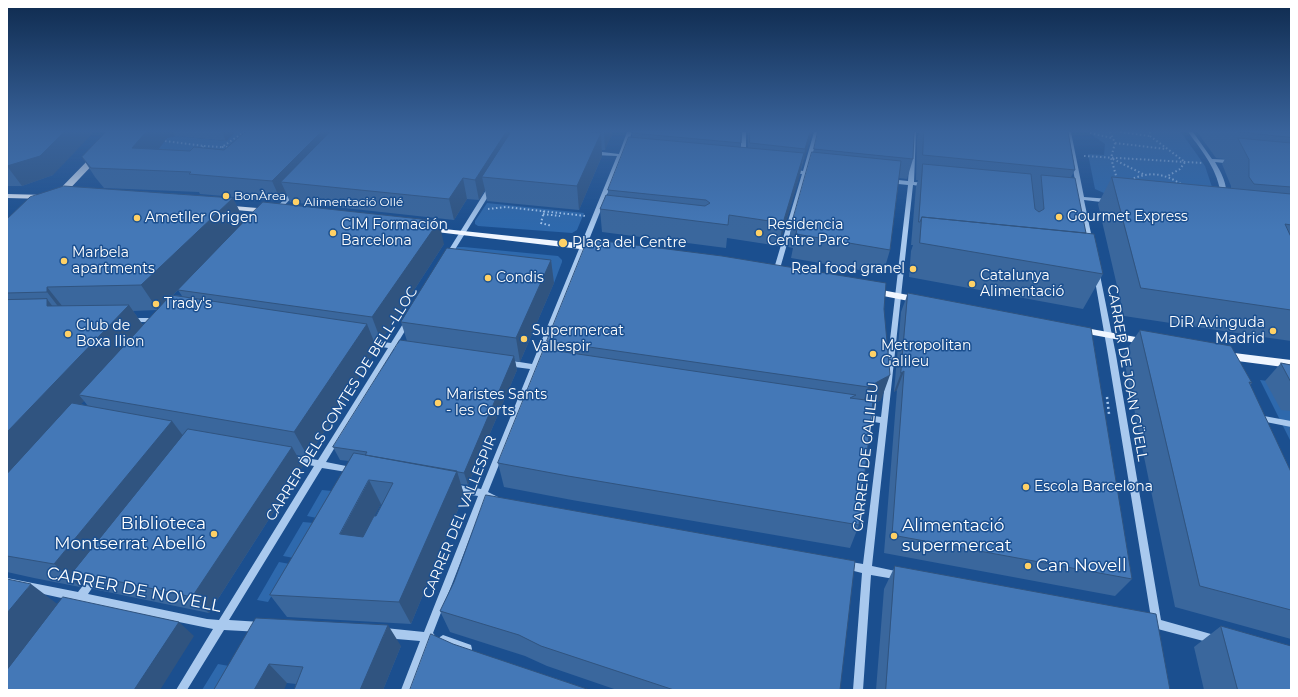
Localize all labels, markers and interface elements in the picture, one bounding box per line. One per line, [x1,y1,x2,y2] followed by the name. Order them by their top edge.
[234,189,286,203] place label: BonÀrea
[221,191,231,201] marker: BonÀrea
[304,195,403,209] place label: Alimentació Ollé
[291,197,301,207] marker: Alimentació Ollé
[1067,209,1188,225] place label: Gourmet Express
[145,210,258,226] place label: Ametller Origen
[1054,212,1064,222] marker: Gourmet Express
[132,213,142,223] marker: Ametller Origen
[341,217,448,250] place label: CIM Formación Barcelona
[767,217,849,250] place label: Residencia Centre Parc
[328,228,338,238] marker: CIM Formación Barcelona
[754,228,764,238] marker: Residencia Centre Parc
[572,235,686,251] place label: Plaça del Centre
[557,237,569,249] marker: Plaça del Centre
[72,245,155,278] place label: Marbela apartments
[59,256,69,266] marker: Marbela apartments
[791,261,905,277] place label: Real food granel
[908,264,918,274] marker: Real food granel
[980,268,1064,300] place label: Catalunya Alimentació
[496,270,544,286] place label: Condis
[483,273,493,283] marker: Condis
[967,279,977,289] marker: Catalunya Alimentació
[1103,283,1151,463] street label: CARRER DE JOAN GÜELL
[263,284,421,524] street label: CARRER DELS COMTES DE BELL-LLOC
[164,296,212,312] place label: Trady's
[151,299,161,309] marker: Trady's
[1169,315,1265,348] place label: DiR Avinguda Madrid
[76,318,144,350] place label: Club de Boxa Ilion
[532,323,624,356] place label: Supermercat Vallespir
[1268,326,1278,336] marker: DiR Avinguda Madrid
[63,329,73,339] marker: Club de Boxa Ilion
[519,334,529,344] marker: Supermercat Vallespir
[881,338,972,370] place label: Metropolitan Galileu
[868,349,878,359] marker: Metropolitan Galileu
[850,382,882,532] street label: CARRER DE GALILEU
[446,387,547,420] place label: Maristes Sants - les Corts
[433,398,443,408] marker: Maristes Sants - les Corts
[420,433,500,601] street label: CARRER DEL VALLESPIR
[1034,479,1153,495] place label: Escola Barcelona
[1021,482,1031,492] marker: Escola Barcelona
[54,514,206,554] place label: Biblioteca Montserrat Abelló
[902,516,1012,556] place label: Alimentació supermercat
[209,529,219,539] marker: Biblioteca Montserrat Abelló
[889,531,899,541] marker: Alimentació supermercat
[1036,556,1126,576] place label: Can Novell
[1023,561,1033,571] marker: Can Novell
[45,563,223,617] street label: CARRER DE NOVELL

